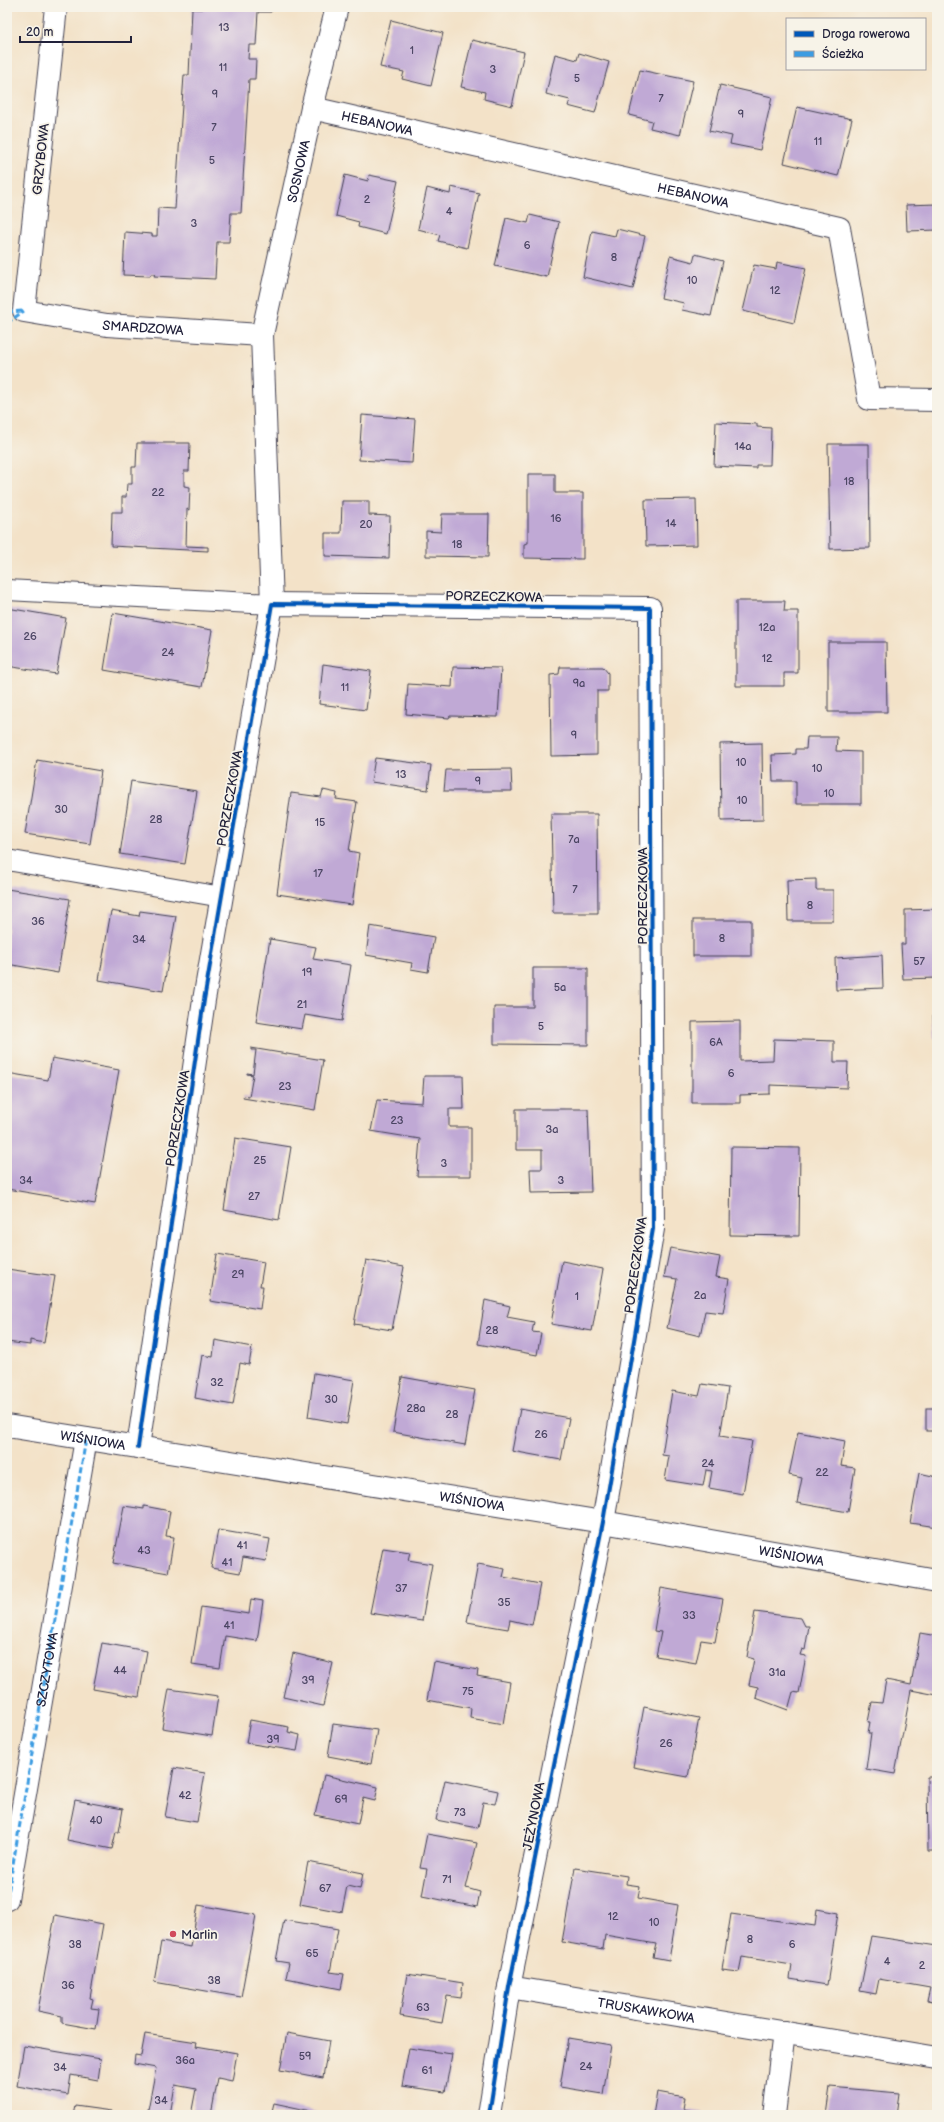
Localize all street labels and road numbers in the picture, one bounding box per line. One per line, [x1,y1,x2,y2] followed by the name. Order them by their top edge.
[340,108,415,140] street label: HEBANOWA
[29,123,53,196] street label: GRZYBOWA
[284,138,314,204] street label: SOSNOWA
[656,180,730,212] street label: HEBANOWA
[101,317,184,339] street label: SMARDZOWA
[445,588,543,606] street label: PORZECZKOWA
[214,749,246,848] street label: PORZECZKOWA
[635,847,651,945] street label: PORZECZKOWA
[162,1069,194,1168] street label: PORZECZKOWA
[621,1216,651,1315] street label: PORZECZKOWA
[59,1428,127,1454] street label: WIŚNIOWA
[438,1489,506,1515] street label: WIŚNIOWA
[757,1543,825,1570] street label: WIŚNIOWA
[33,1631,62,1708] street label: SZCZYTOWA
[520,1781,548,1852] street label: JEŻYNOWA
[596,1995,696,2027] street label: TRUSKAWKOWA

